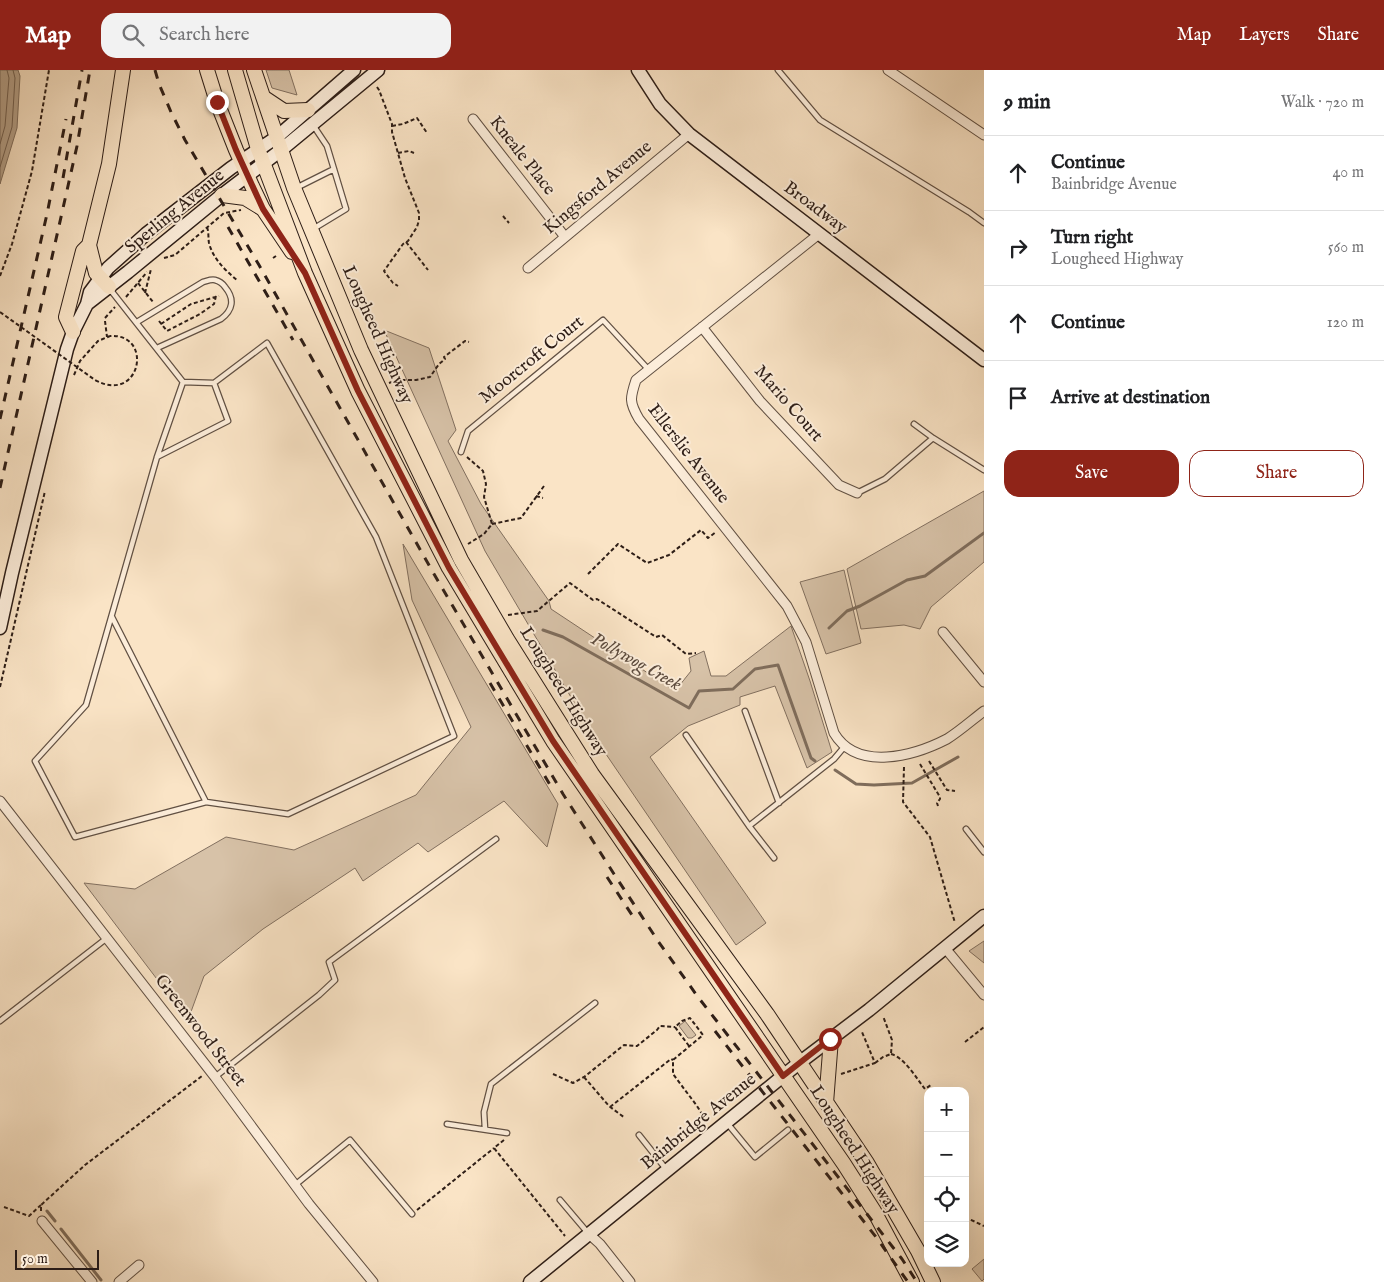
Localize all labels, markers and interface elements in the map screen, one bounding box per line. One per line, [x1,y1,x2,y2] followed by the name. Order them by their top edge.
[101,13,451,58] search box
[25,20,71,51] text: Map
[119,21,147,49] icon: search
[159,23,250,47] text: Search here
[1177,24,1211,47] text: Map
[1239,24,1290,47] text: Layers
[1318,24,1359,47] text: Share
[1004,89,1051,116] text: 9 min
[206,91,229,114] route end
[1281,93,1364,113] text: Walk · 720 m
[484,112,560,200] street label: Kneale Place
[539,136,657,240] street label: Kingsford Avenue
[1051,151,1125,175] text: Continue
[1004,159,1032,187] icon: ahead
[1332,163,1364,183] text: 40 m
[120,165,230,259] street label: Sperling Avenue
[1051,175,1177,195] text: Bainbridge Avenue
[779,177,851,239] street label: Broadway
[1051,226,1133,250] text: Turn right
[1004,234,1032,262] icon: right
[1328,238,1364,258] text: 560 m
[1051,250,1183,270] text: Lougheed Highway
[336,262,418,408] street label: Lougheed Highway
[1004,309,1032,337] icon: ahead
[475,311,589,409] street label: Moorcroft Court
[1051,311,1125,335] text: Continue
[1327,313,1364,333] text: 120 m
[748,361,828,447] street label: Mario Court
[1004,384,1032,412] icon: arrive
[1051,386,1210,410] text: Arrive at destination
[642,400,734,508] street label: Ellerslie Avenue
[1004,450,1179,497] button: Save
[1189,450,1364,497] button: Share
[514,623,612,761] street label: Lougheed Highway
[586,627,686,697] water label: Pollywog Creek
[149,970,251,1092] street label: Greenwood Street
[819,1028,842,1051] route start
[637,1069,761,1175] street label: Bainbridge Avenue
[804,1081,904,1219] street label: Lougheed Highway
[924,1087,969,1267] map controls
[924,1087,969,1132] button: +
[924,1132,969,1177] button: −
[924,1177,969,1222] button: locate
[924,1222,969,1267] button: layers
[15,1247,99,1270] scale bar
[22,1250,48,1268] text: 50 m

